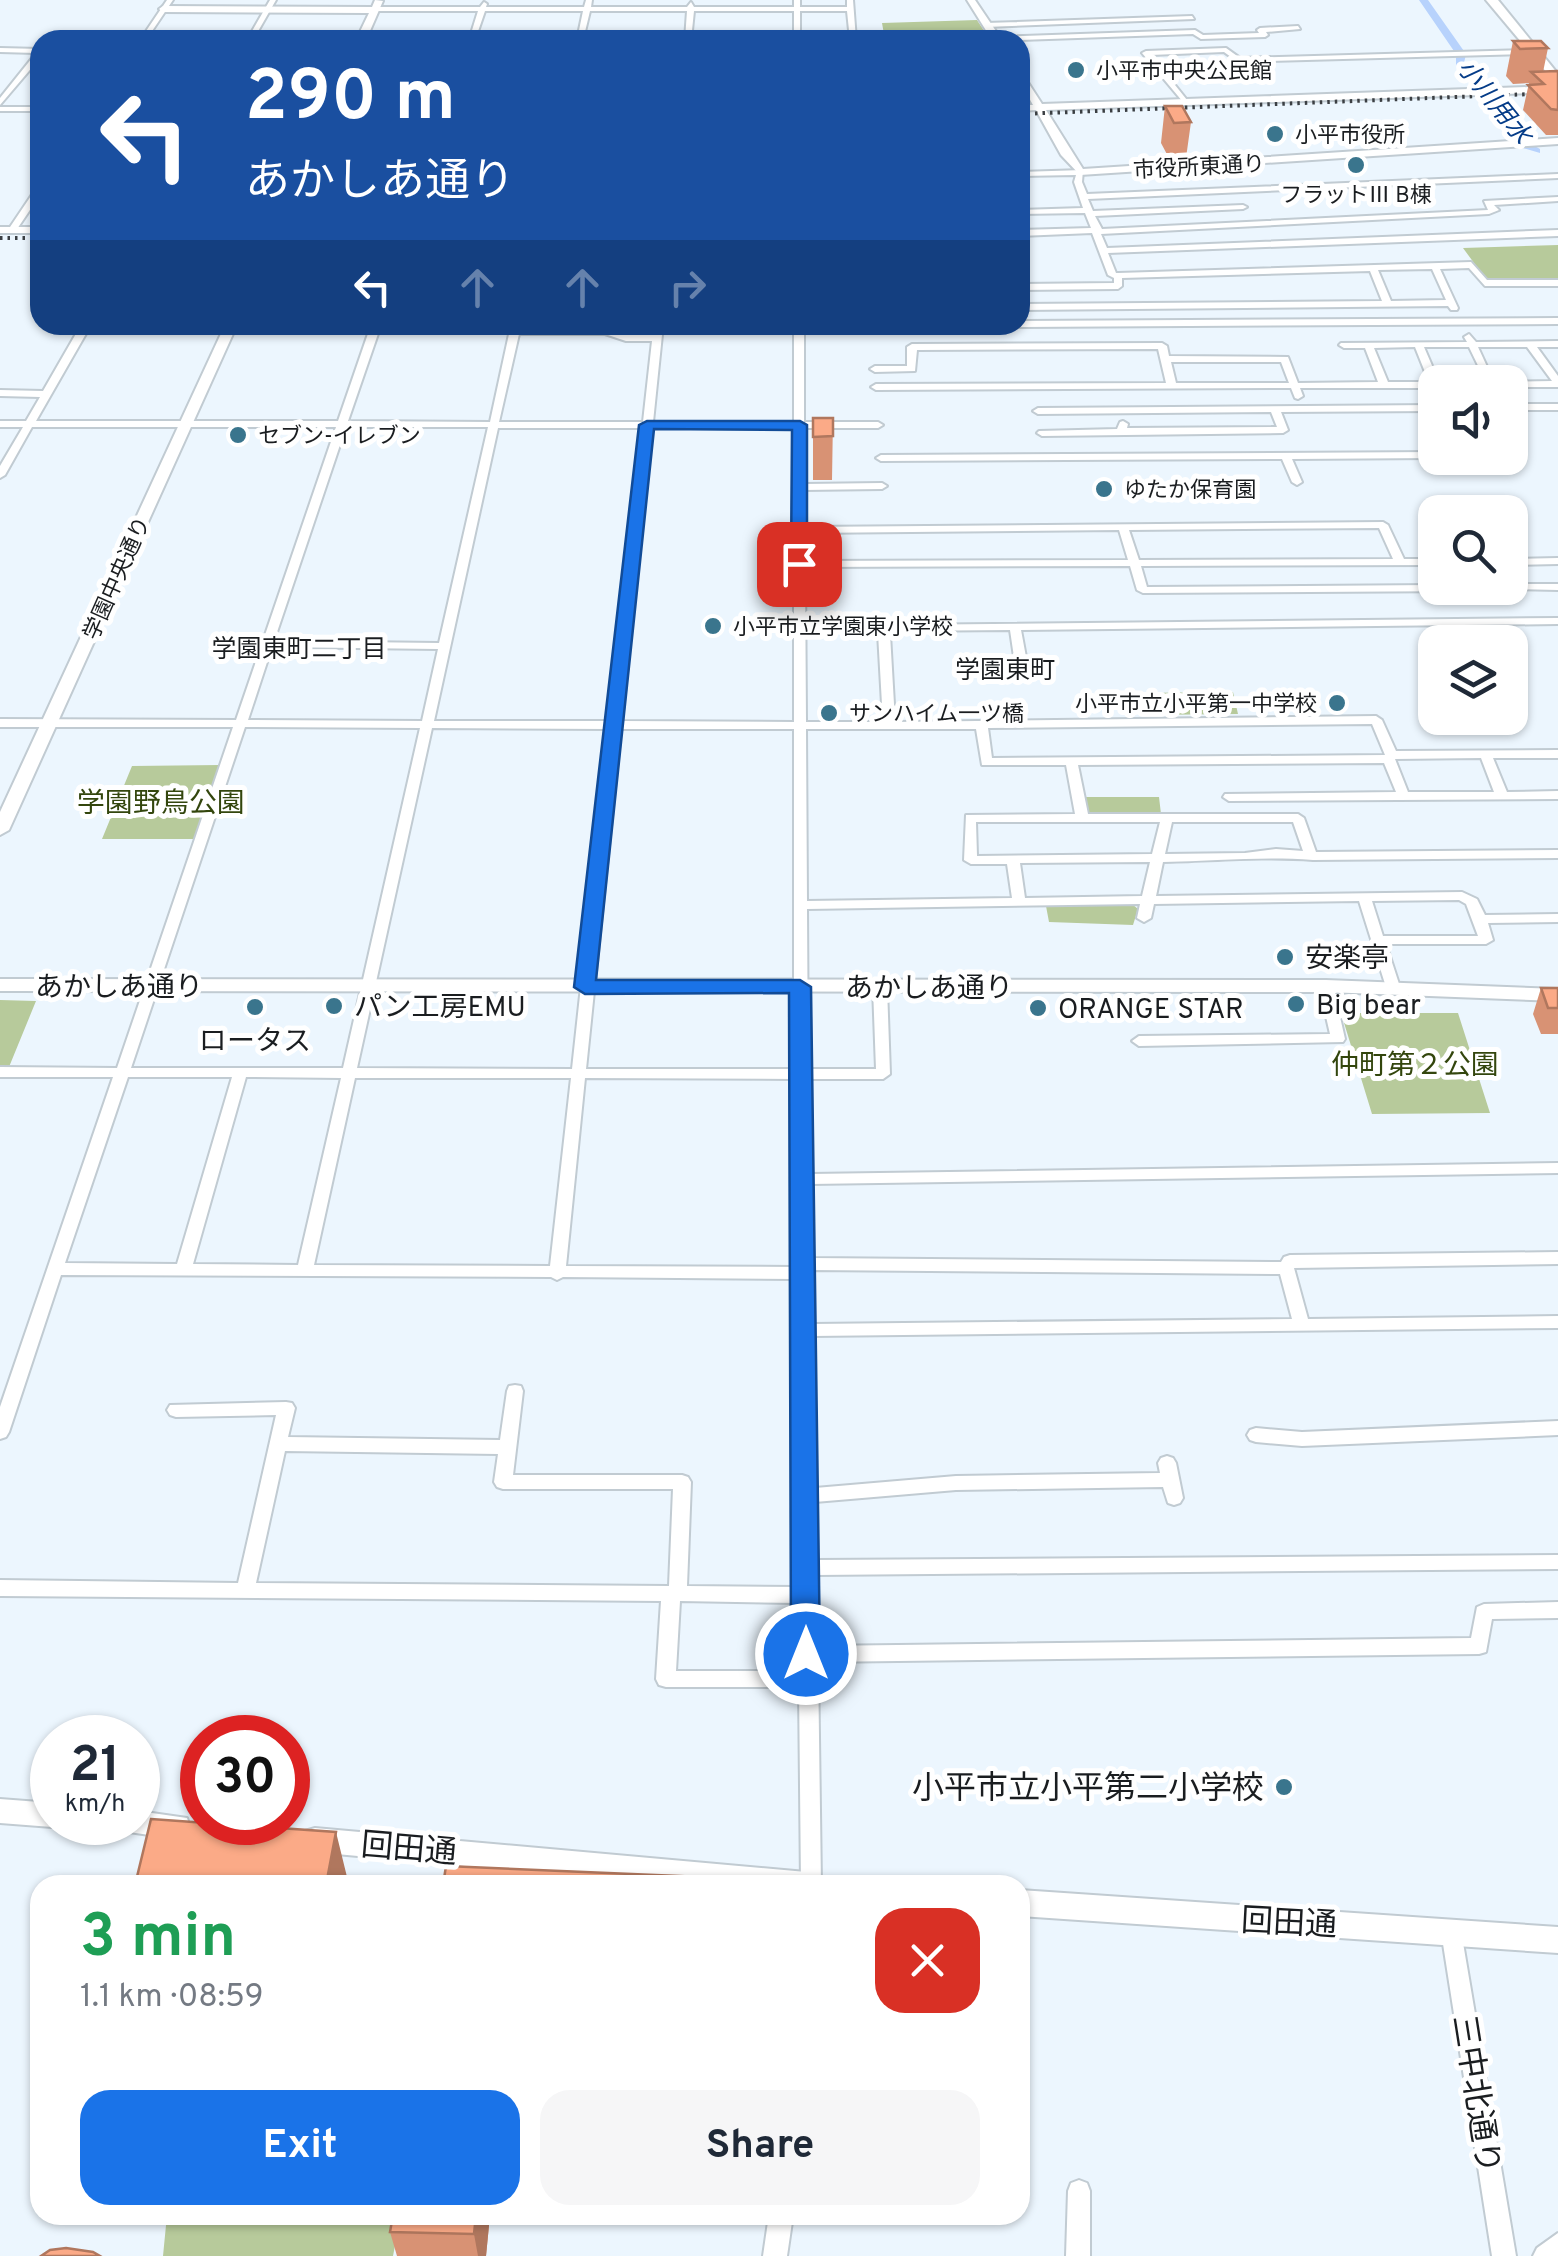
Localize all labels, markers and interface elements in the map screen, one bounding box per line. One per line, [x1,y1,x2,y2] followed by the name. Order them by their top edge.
[1449,54,1538,154] water label: 小川用水
[245,56,456,145] text: 290 m
[1065,59,1087,81] marker: 小平市中央公民館
[1096,59,1272,86] place label: 小平市中央公民館
[80,70,210,200] icon: left
[1264,123,1286,145] marker: 小平市役所
[1295,123,1405,150] place label: 小平市役所
[1133,152,1266,185] street label: 市役所東通り
[1345,154,1367,176] marker: フラットⅢ B棟
[245,155,515,212] text: あかしあ通り
[1280,183,1432,210] place label: フラットⅢ B棟
[345,260,400,315] icon: left
[450,260,505,315] icon: ahead
[555,260,610,315] icon: ahead
[660,260,715,315] icon: right
[1418,365,1528,735] map controls
[1418,365,1528,475] button: sound
[227,424,249,446] marker: セブン-イレブン
[258,424,421,451] place label: セブン-イレブン
[1093,478,1115,500] marker: ゆたか保育園
[1124,478,1256,505] place label: ゆたか保育園
[1418,495,1528,605] button: search
[79,513,157,645] street label: 学園中央通り
[757,522,842,607] pin
[772,537,827,592] icon: arrive
[702,615,724,637] marker: 小平市立学園東小学校
[733,615,953,642] place label: 小平市立学園東小学校
[1418,625,1528,735] button: layers
[211,635,387,667] district label: 学園東町二丁目
[955,656,1055,688] district label: 学園東町
[1075,692,1317,719] place label: 小平市立小平第一中学校
[1326,692,1348,714] marker: 小平市立小平第一中学校
[818,702,840,724] marker: サンハイム一ツ橋
[849,702,1024,729] place label: サンハイム一ツ橋
[77,787,245,823] park label: 学園野鳥公園
[1305,942,1389,978] place label: 安楽亭
[1274,946,1296,968] marker: 安楽亭
[35,971,203,1007] street label: あかしあ通り
[845,972,1013,1008] street label: あかしあ通り
[1316,989,1421,1025] place label: Big bear
[354,991,526,1027] place label: パン工房EMU
[1058,993,1244,1029] place label: ORANGE STAR
[1285,993,1307,1015] marker: Big bear
[323,995,345,1017] marker: パン工房EMU
[244,996,266,1018] marker: ロータス
[1027,997,1049,1019] marker: ORANGE STAR
[199,1025,311,1061] place label: ロータス
[1331,1049,1499,1085] park label: 仲町第２公園
[754,1602,858,1706] position arrow
[180,1715,310,1845] speed limit sign: 30
[70,1736,120,1799] text: 21
[912,1770,1264,1810] place label: 小平市立小平第二小学校
[1273,1776,1295,1798] marker: 小平市立小平第二小学校
[65,1789,125,1821] text: km/h
[359,1827,458,1875] street label: 回田通
[80,1902,236,1978] text: 3 min
[1240,1903,1338,1947] street label: 回田通
[875,1908,980,2013] button: close
[80,1978,264,2018] text: 1.1 km · 08:59
[1442,2012,1506,2177] street label: 三中北通り
[80,2090,520,2205] button: Exit
[540,2090,980,2205] button: Share

